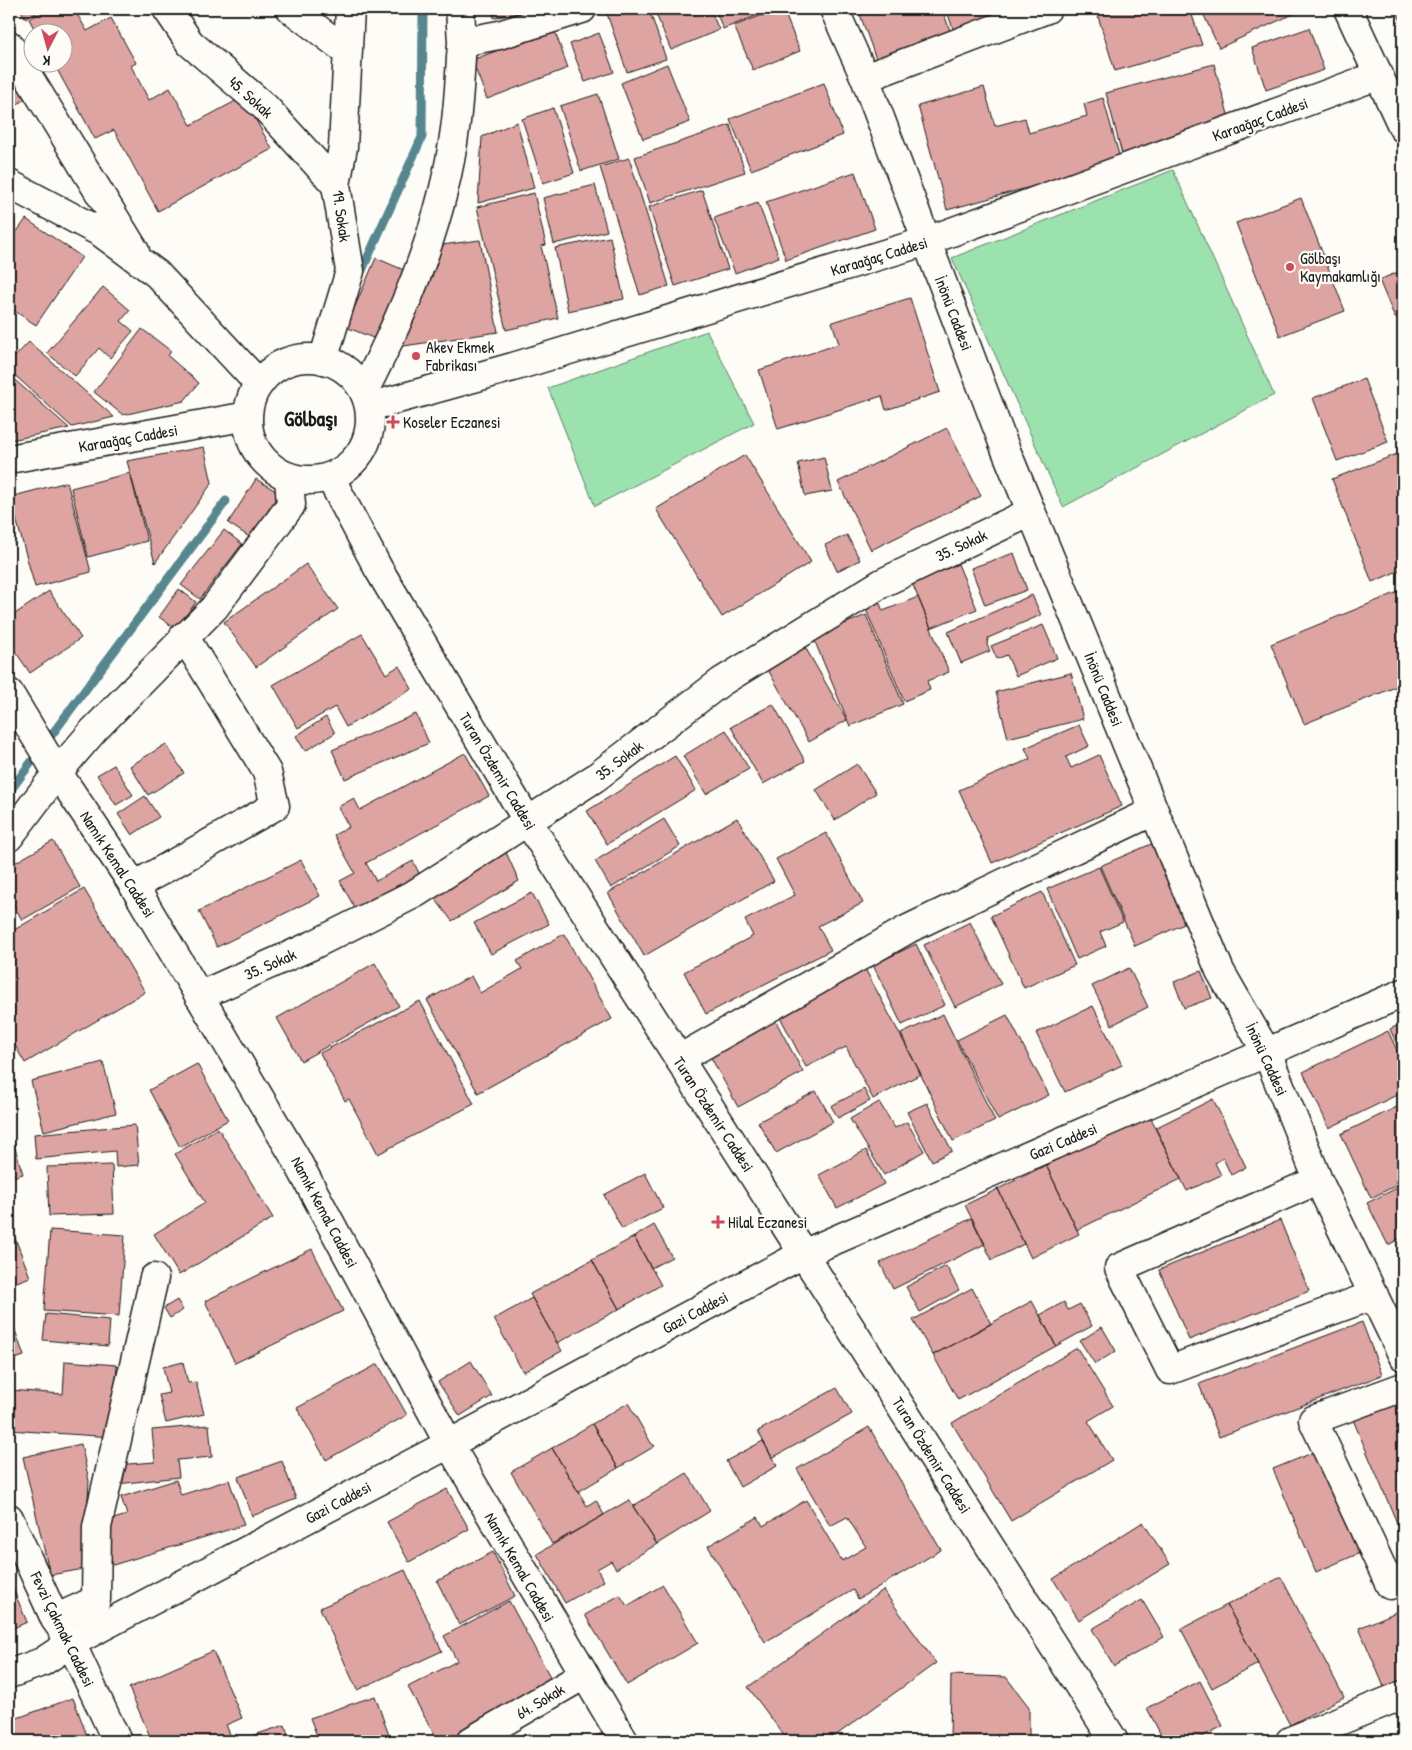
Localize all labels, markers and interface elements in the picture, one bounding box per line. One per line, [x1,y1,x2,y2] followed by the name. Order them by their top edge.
[22,22,72,72] north arrow
[41,52,51,71] text: K
[224,71,278,123] street label: 45. Sokak
[1209,92,1311,146] street label: Karaağaç Caddesi
[327,189,357,244] street label: 19. Sokak
[828,231,930,281] street label: Karaağaç Caddesi
[1300,247,1381,287] place label: Gölbaşı Kaymakamlığı
[1284,261,1296,273] marker: Gölbaşı Kaymakamlığı
[930,272,978,354] street label: İnönü Caddesi
[425,336,495,376] place label: Akev Ekmek Fabrikası
[410,350,422,362] marker: Akev Ekmek Fabrikası
[284,404,338,433] district label: Gölbaşı
[403,411,501,433] place label: Koseler Eczanesi
[387,416,399,428] marker: Koseler Eczanesi
[77,418,179,458] street label: Karaağaç Caddesi
[932,523,991,566] street label: 35. Sokak
[1079,649,1129,729] street label: İnönü Caddesi
[454,708,542,834] street label: Turan Özdemir Caddesi
[591,735,648,785] street label: 35. Sokak
[75,806,161,922] street label: Namık Kemal Caddesi
[241,943,300,985] street label: 35. Sokak
[1240,1019,1294,1099] street label: İnönü Caddesi
[668,1052,760,1176] street label: Turan Özdemir Caddesi
[1026,1117,1100,1165] street label: Gazi Caddesi
[286,1153,364,1271] street label: Namık Kemal Caddesi
[728,1211,807,1233] place label: Hilal Eczanesi
[712,1216,724,1228] marker: Hilal Eczanesi
[658,1285,732,1339] street label: Gazi Caddesi
[887,1393,977,1517] street label: Turan Özdemir Caddesi
[301,1475,375,1529] street label: Gazi Caddesi
[480,1508,560,1626] street label: Namık Kemal Caddesi
[25,1567,100,1690] street label: Fevzi Çakmak Caddesi
[512,1678,569,1724] street label: 64. Sokak

